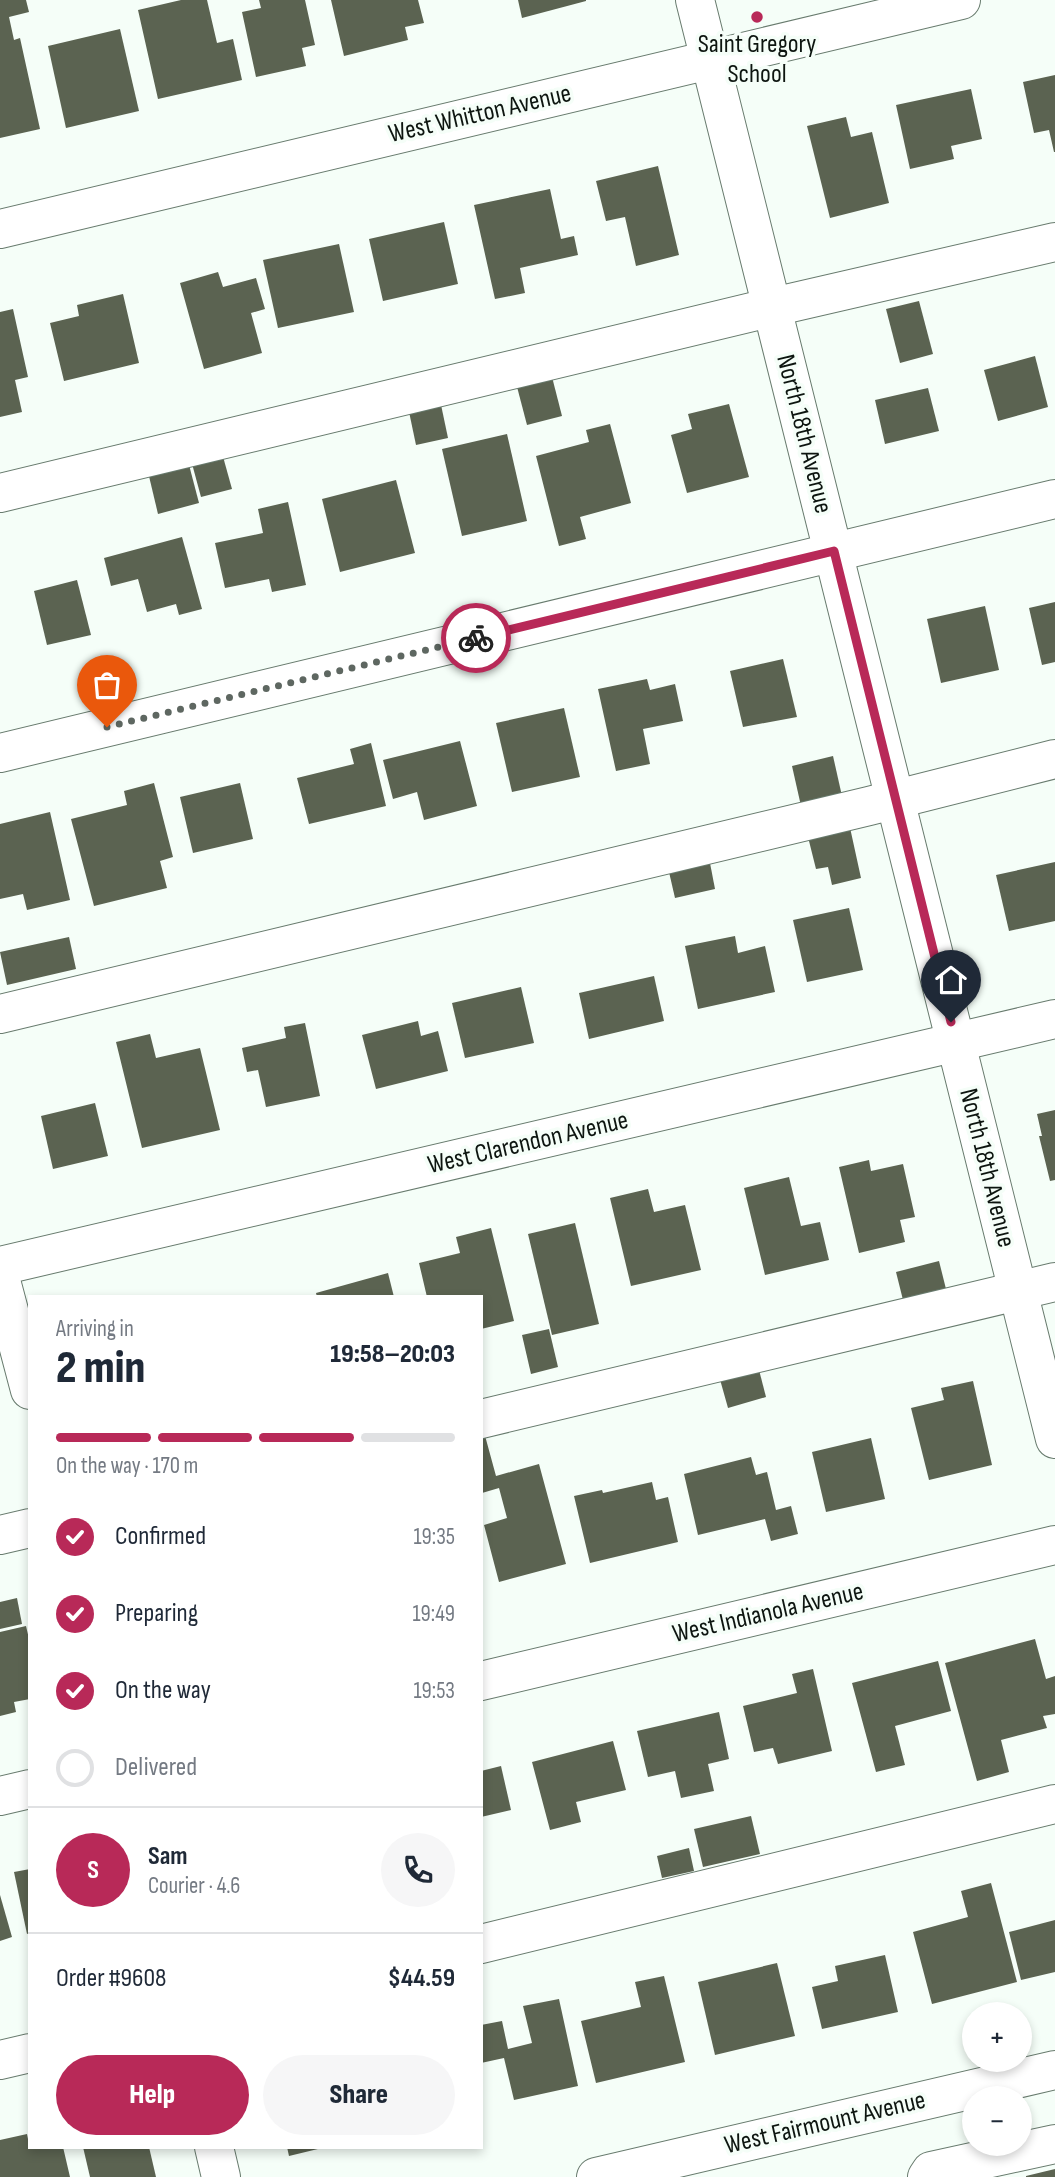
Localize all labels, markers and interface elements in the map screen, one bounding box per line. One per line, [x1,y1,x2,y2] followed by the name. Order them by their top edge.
[749,9,765,25] marker: Saint Gregory School
[698,29,816,90] place label: Saint Gregory School
[386,78,574,150] street label: West Whitton Avenue
[769,352,839,516] street label: North 18th Avenue
[441,603,511,673] courier
[457,619,495,657] icon: bike
[77,655,137,727] pin
[88,666,126,704] icon: bag
[921,950,981,1022] pin
[932,961,970,999] icon: home
[952,1086,1022,1250] street label: North 18th Avenue
[425,1105,631,1181] street label: West Clarendon Avenue
[56,1315,134,1343] text: Arriving in
[330,1339,455,1370] text: 19:58–20:03
[56,1341,145,1396] text: 2 min
[56,1452,198,1480] text: On the way · 170 m
[56,1518,94,1556] icon: check
[115,1521,206,1552] text: Confirmed
[414,1523,455,1551] text: 19:35
[670,1576,866,1650] street label: West Indianola Avenue
[56,1595,94,1633] icon: check
[115,1598,198,1629] text: Preparing
[413,1600,455,1628] text: 19:49
[56,1672,94,1710] icon: check
[115,1675,211,1706] text: On the way
[414,1677,455,1705] text: 19:53
[115,1752,197,1783] text: Delivered
[381,1833,455,1907] button: phone
[148,1841,188,1872] text: Sam
[87,1855,99,1886] text: S
[148,1872,240,1900] text: Courier · 4.6
[56,1963,166,1994] text: Order #9608
[388,1963,455,1994] text: $44.59
[962,2002,1032,2156] map controls
[962,2002,1032,2072] button: +
[56,2055,249,2135] button: Help
[263,2055,455,2135] button: Share
[721,2085,929,2161] street label: West Fairmount Avenue
[962,2086,1032,2156] button: −

